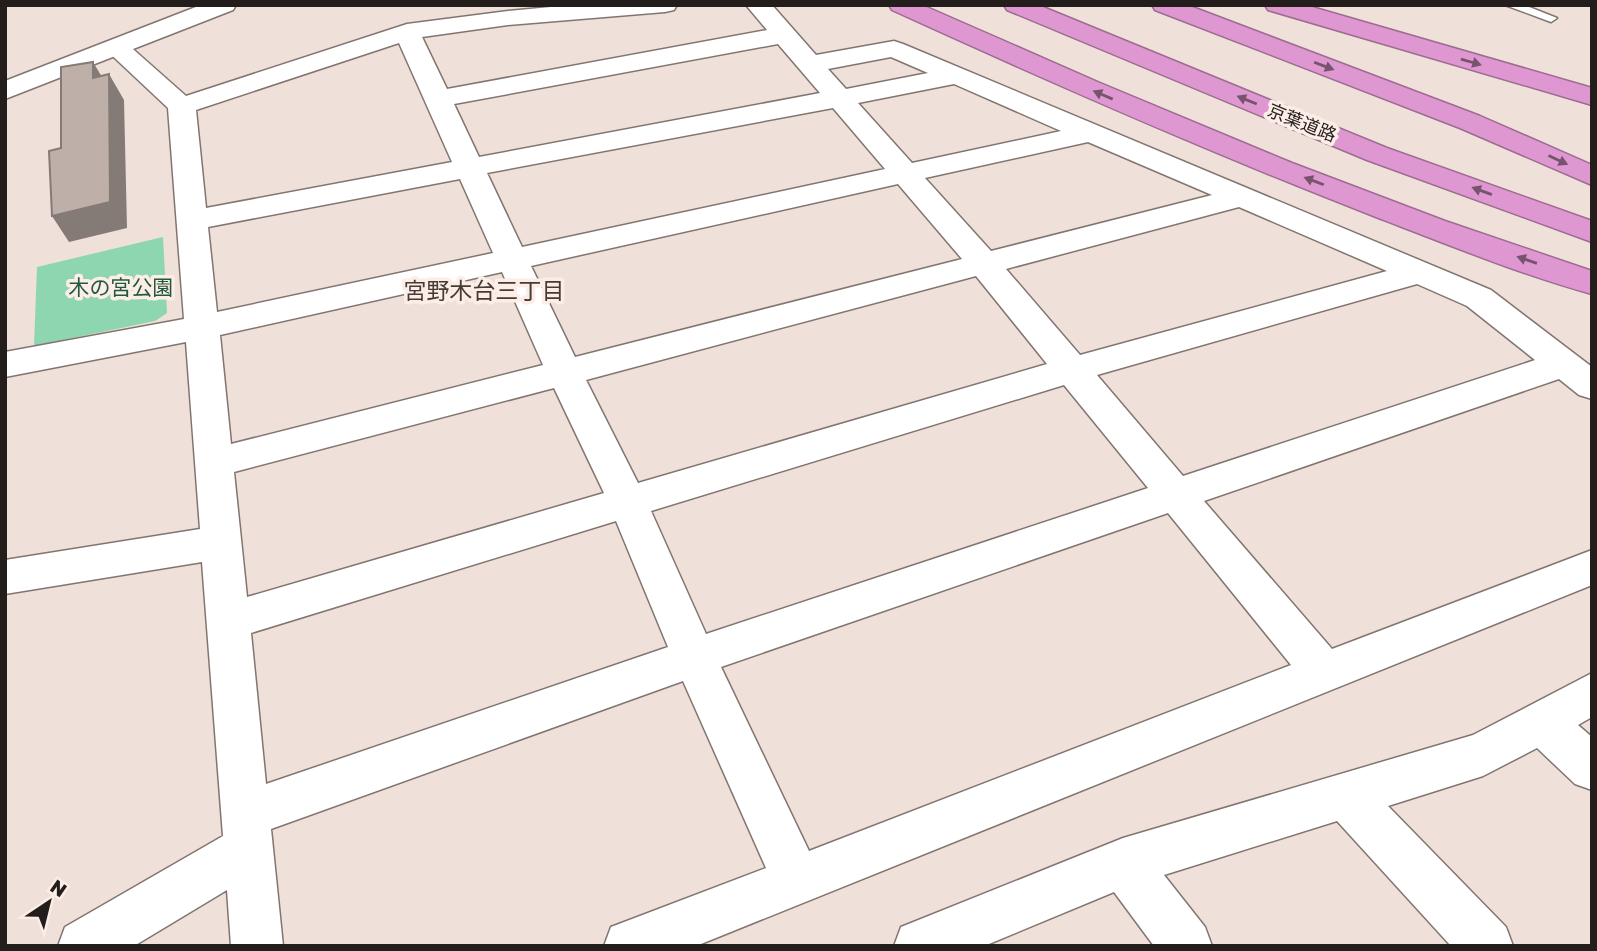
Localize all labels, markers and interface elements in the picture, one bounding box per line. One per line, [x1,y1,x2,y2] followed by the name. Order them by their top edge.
[1460,58,1481,68] one-way arrow
[1314,61,1335,72] one-way arrow
[1093,90,1114,101] one-way arrow
[1236,94,1257,105] one-way arrow
[1265,98,1340,146] street label: 京葉道路
[1548,154,1568,166] one-way arrow
[1303,176,1324,187] one-way arrow
[1471,186,1492,197] one-way arrow
[1517,254,1538,265] one-way arrow
[69,274,174,300] park label: 木の宮公園
[404,276,565,304] district label: 宮野木台三丁目
[14,867,84,937] north arrow
[47,874,72,901] text: N

